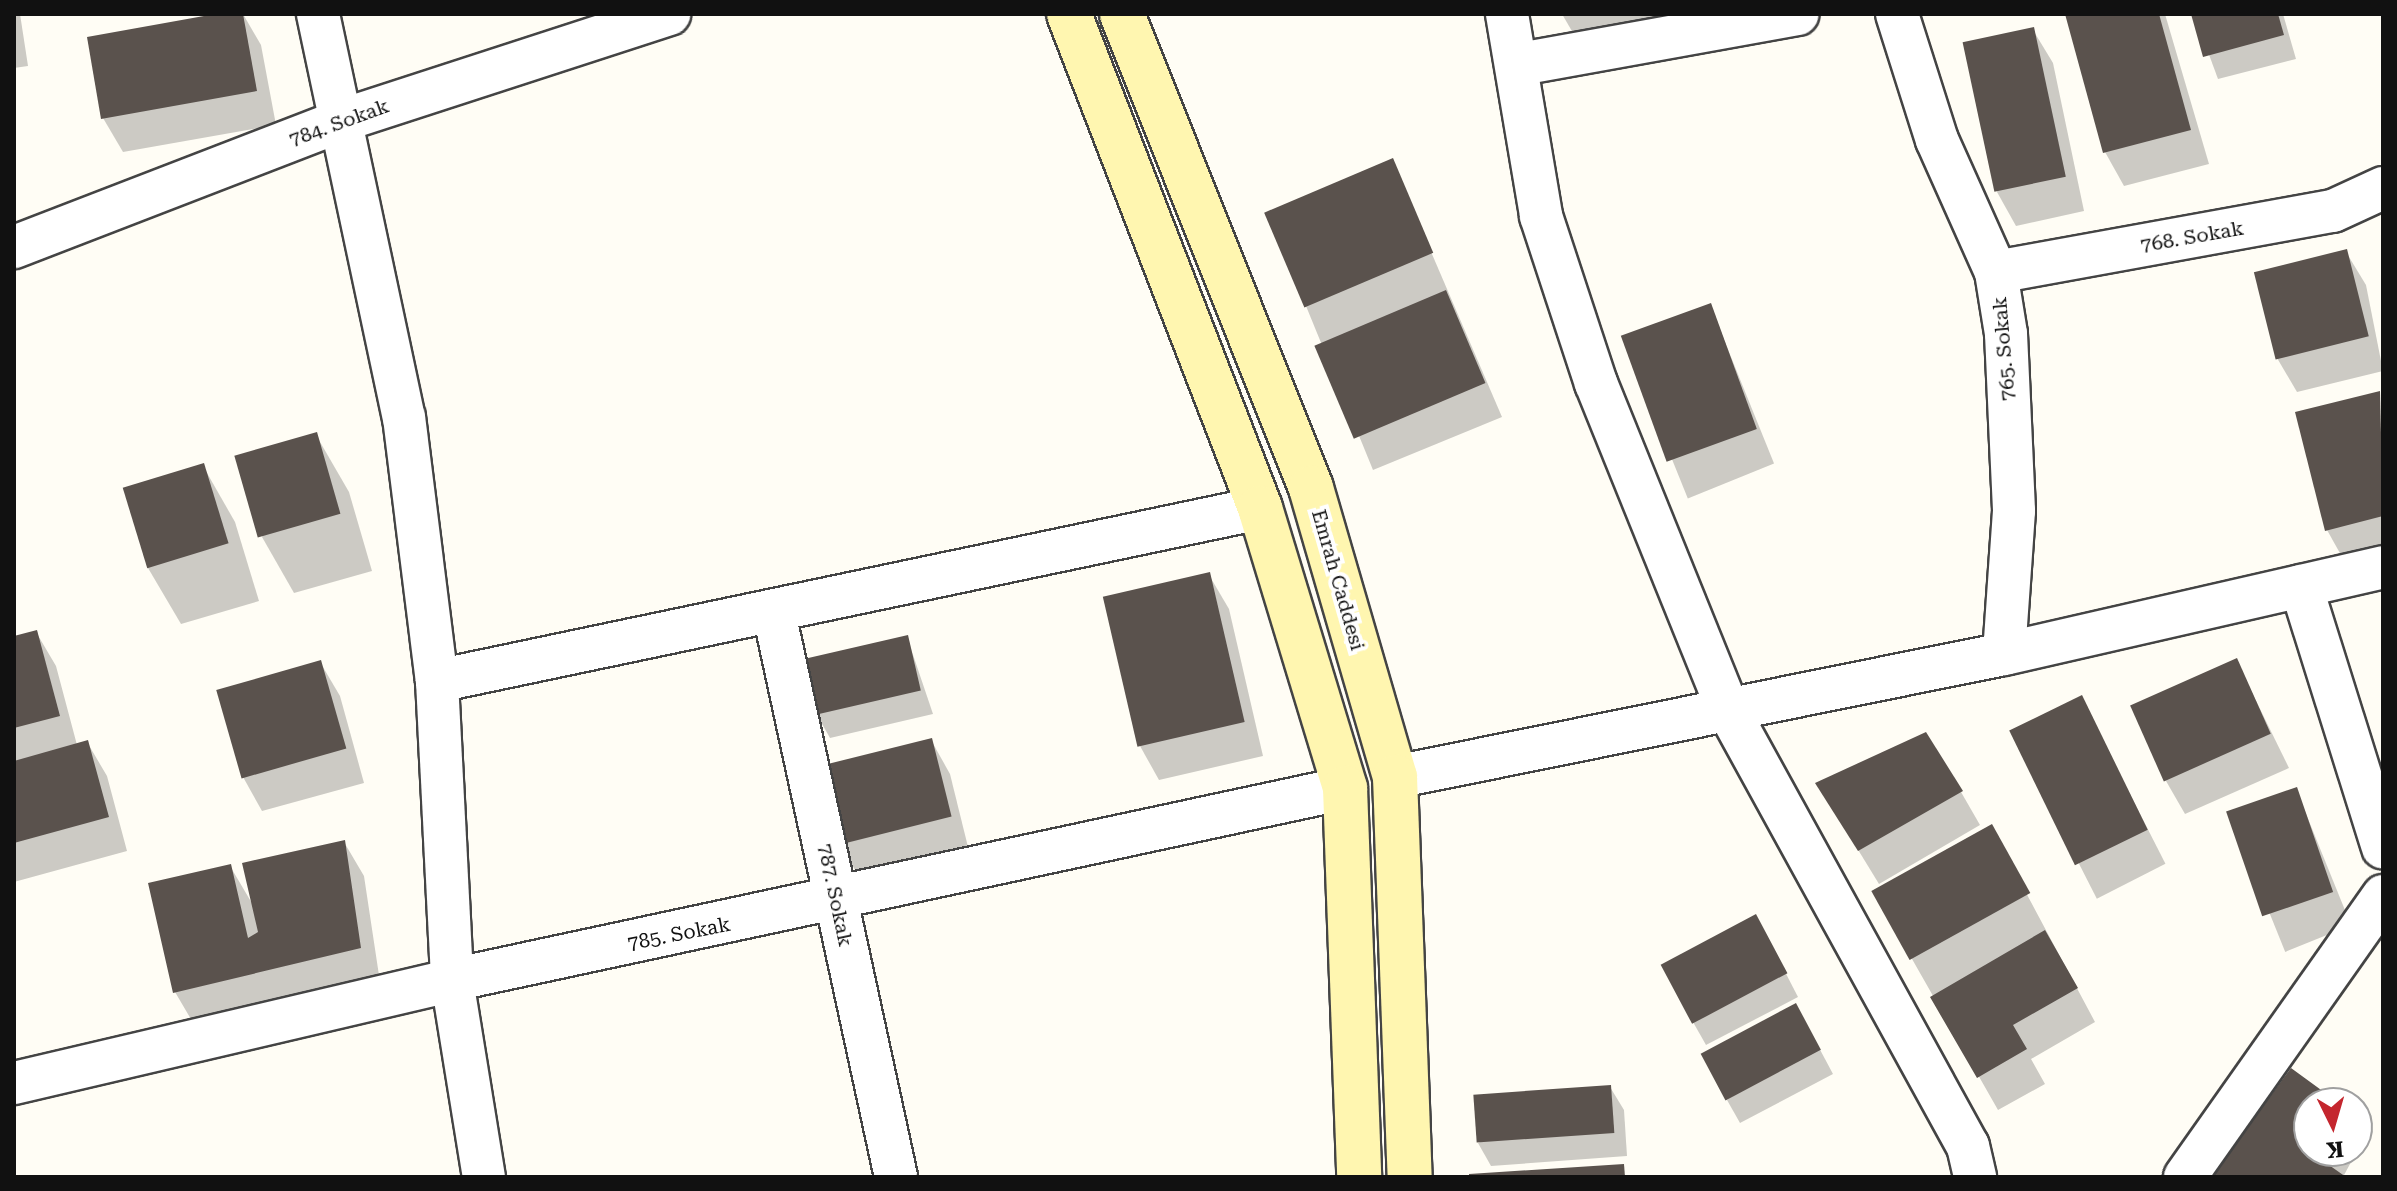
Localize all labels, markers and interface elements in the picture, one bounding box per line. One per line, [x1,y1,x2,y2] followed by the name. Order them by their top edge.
[286,94,392,152] street label: 784. Sokak
[2139,216,2245,258] street label: 768. Sokak
[1987,296,2021,402] street label: 765. Sokak
[1306,507,1370,653] street label: Emrah Caddesi
[812,841,858,949] street label: 787. Sokak
[625,912,733,956] street label: 785. Sokak
[2293,1087,2373,1167] north arrow
[2325,1136,2345,1163] text: K

